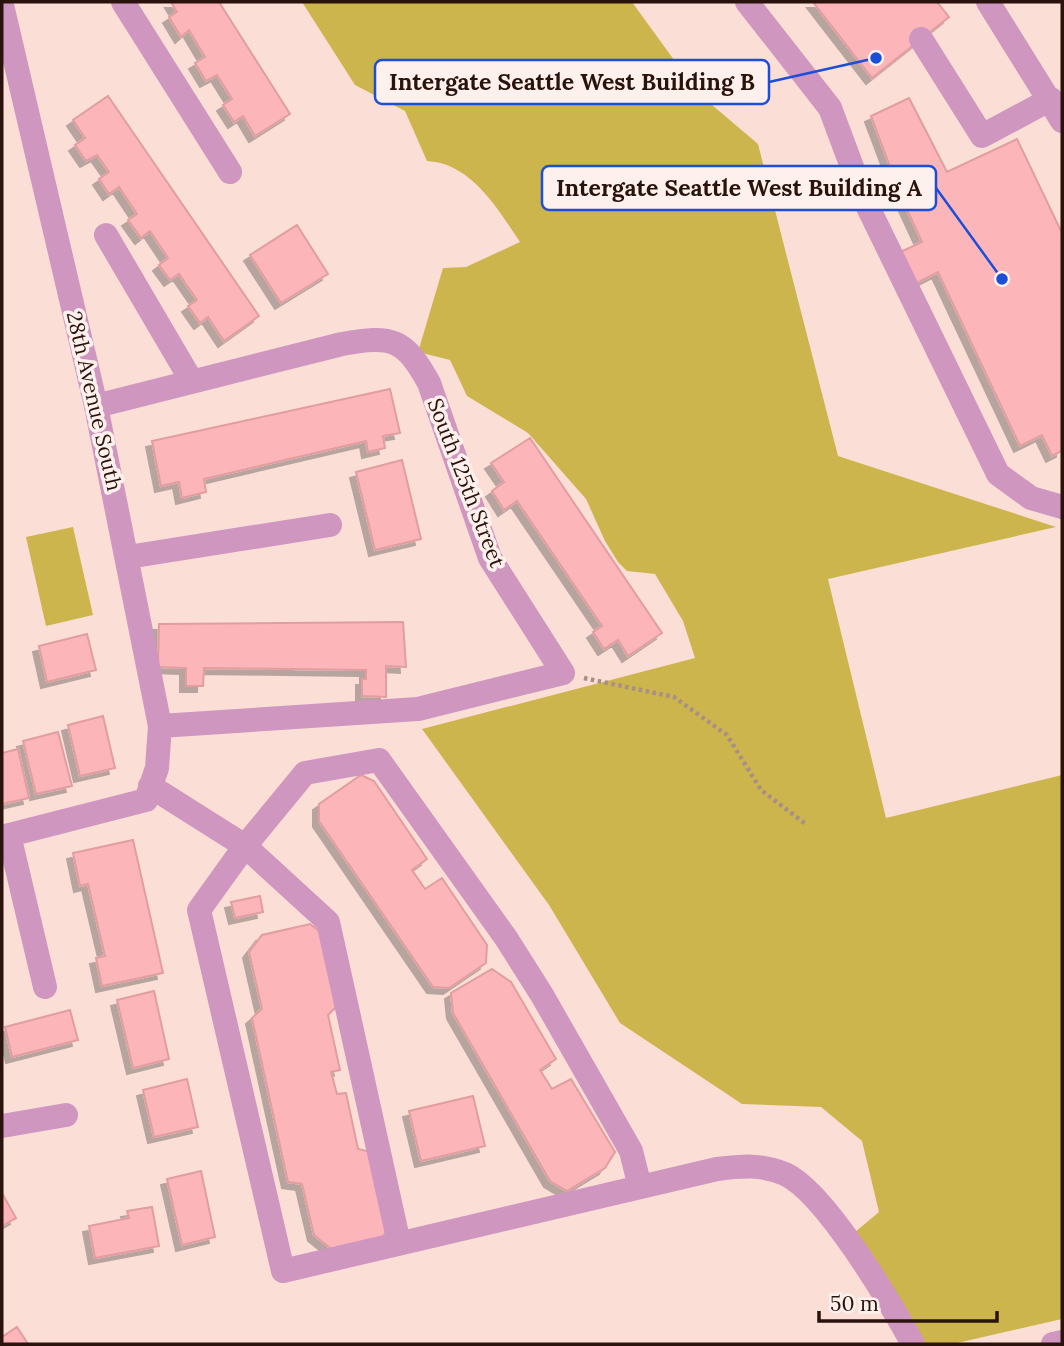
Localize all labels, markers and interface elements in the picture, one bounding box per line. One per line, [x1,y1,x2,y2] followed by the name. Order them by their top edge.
[375,60,769,104] callout: Intergate Seattle West Building B
[389,67,755,96] text: Intergate Seattle West Building B
[542,166,936,210] callout: Intergate Seattle West Building A
[556,173,923,202] text: Intergate Seattle West Building A
[61,308,128,493] street label: 28th Avenue South
[422,394,511,572] street label: South 125th Street
[819,1280,998,1324] scale bar
[830,1290,879,1317] text: 50 m

